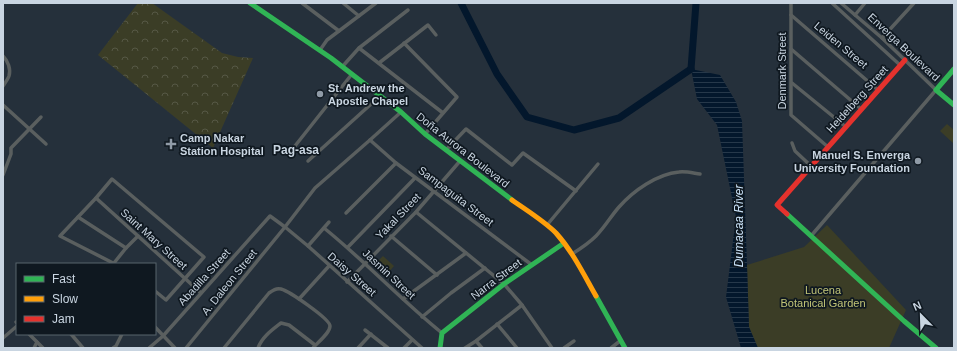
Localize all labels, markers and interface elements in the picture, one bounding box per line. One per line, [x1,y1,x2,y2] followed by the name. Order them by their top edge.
[866,11,942,83] street label: Enverga Boulevard
[812,19,870,71] street label: Leiden Street
[776,32,788,110] street label: Denmark Street
[824,63,890,135] street label: Heidelberg Street
[328,82,408,107] place label: St. Andrew the Apostle Chapel
[315,89,325,99] marker: St. Andrew the Apostle Chapel
[414,110,512,190] street label: Doña Aurora Boulevard
[180,132,264,157] place label: Camp Nakar Station Hospital
[165,138,177,150] marker: Camp Nakar Station Hospital
[273,143,319,157] district label: Pag-asa
[794,149,911,174] place label: Manuel S. Enverga University Foundation
[913,156,923,166] marker: Manuel S. Enverga University Foundation
[416,164,496,228] street label: Sampaguita Street
[732,184,746,267] water label: Dumacaa River
[373,191,423,241] street label: Yakal Street
[118,206,190,272] street label: Saint Mary Street
[176,246,232,308] street label: Abadilla Street
[199,247,259,317] street label: A. Daleon Street
[360,247,418,301] street label: Jasmin Street
[325,250,379,298] street label: Daisy Street
[468,256,524,302] street label: Narra Street
[16,263,156,335] legend
[52,272,76,286] text: Fast
[781,284,866,309] park label: Lucena Botanical Garden
[52,292,78,306] text: Slow
[901,295,941,335] north arrow
[911,299,923,313] text: N
[52,312,75,326] text: Jam

